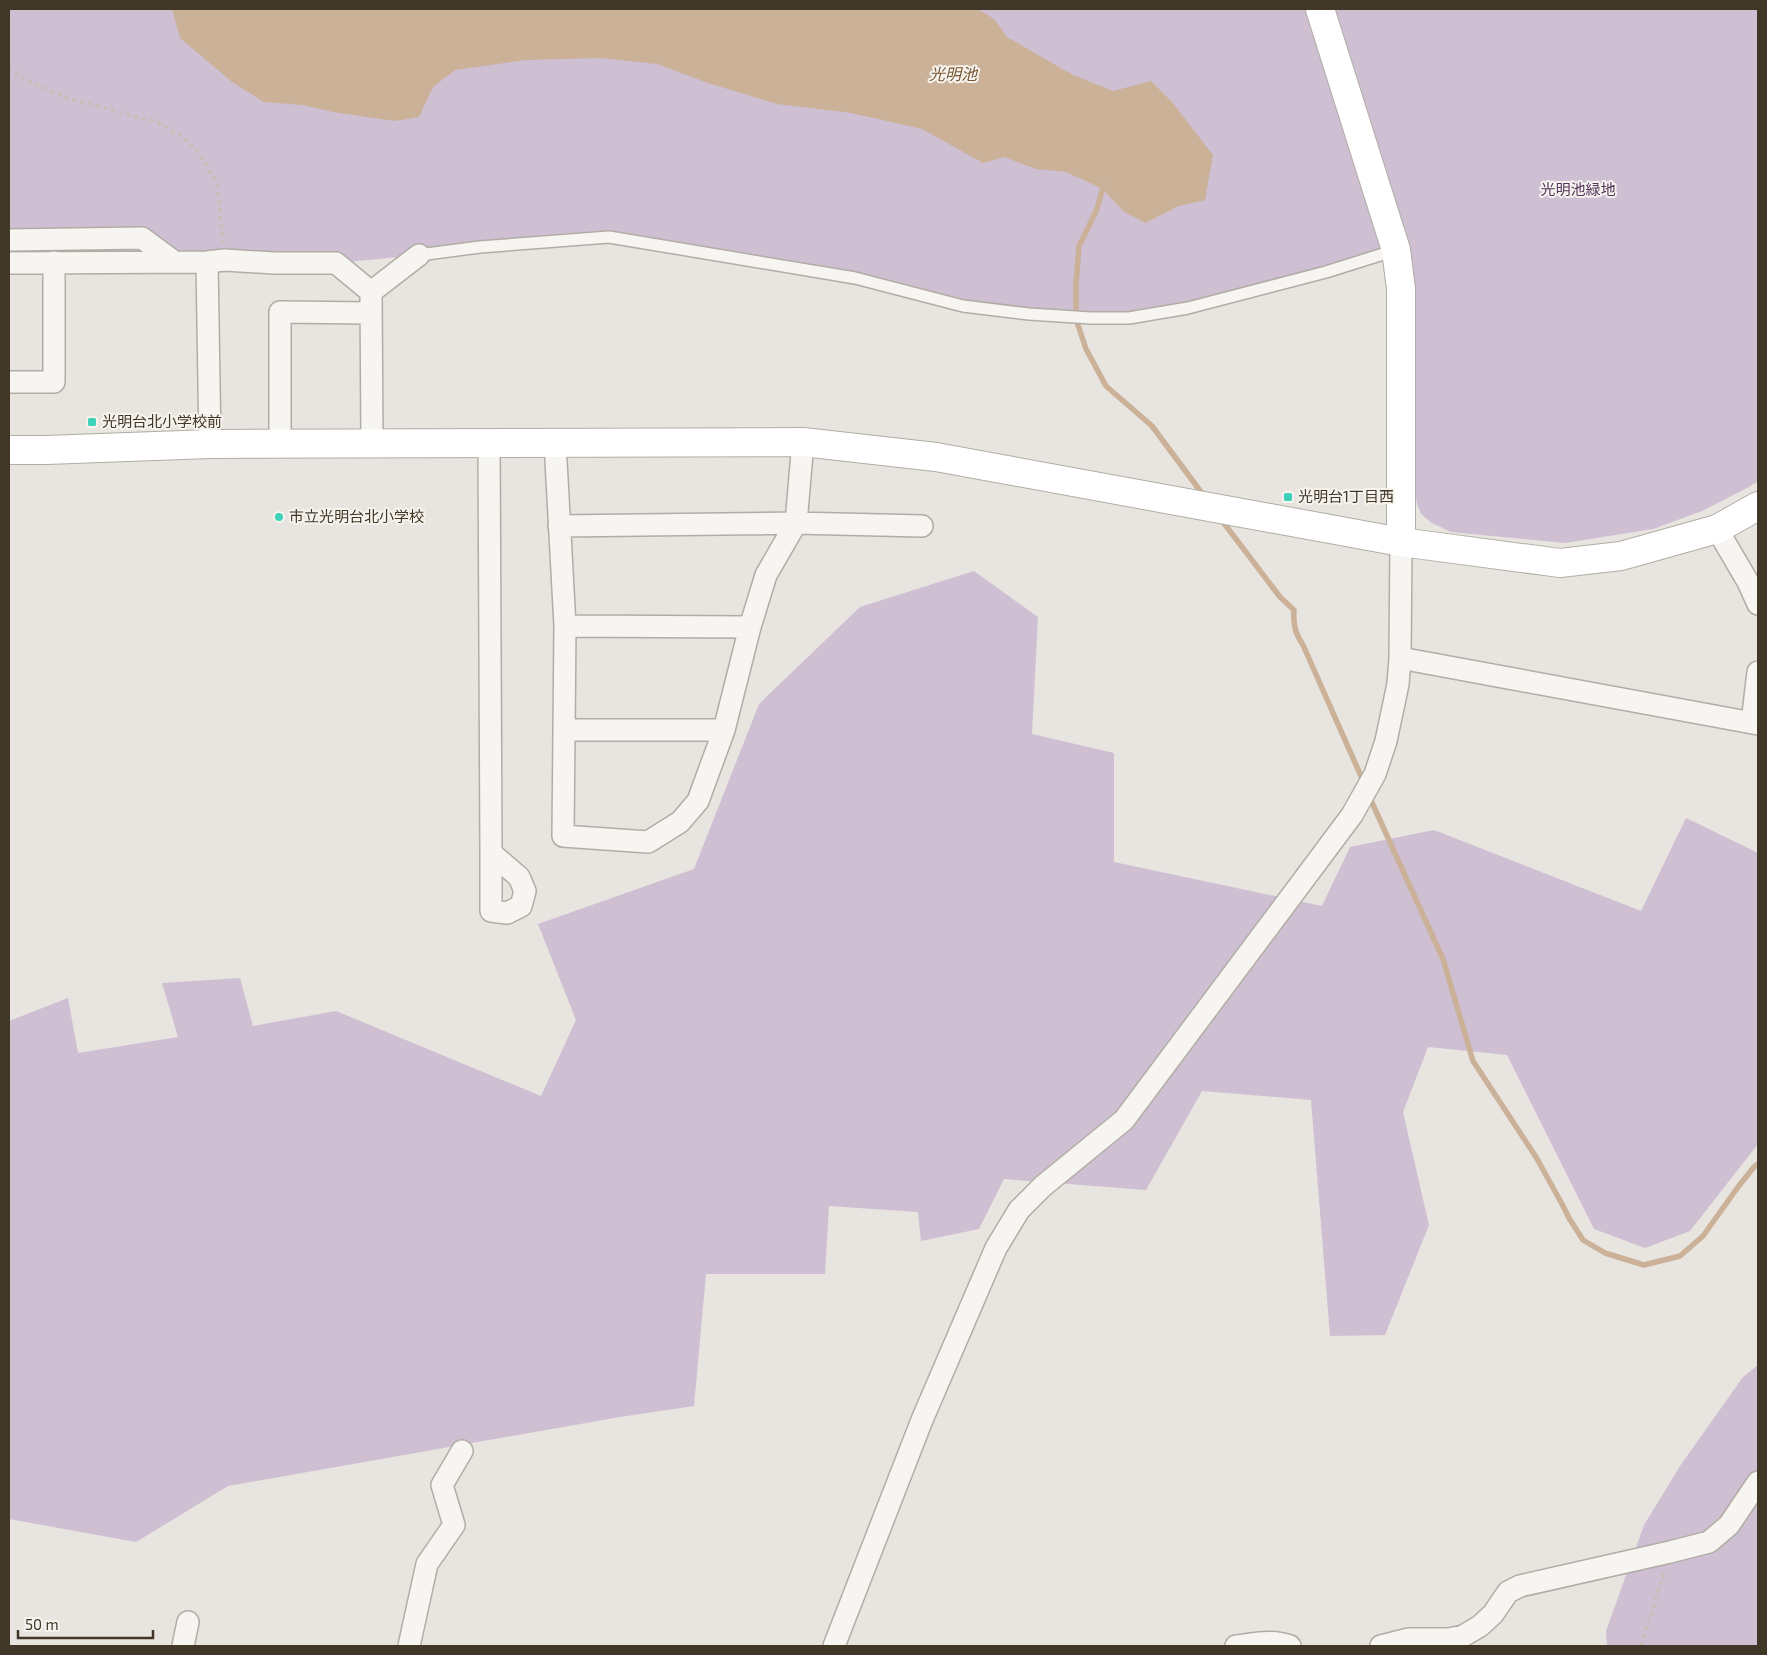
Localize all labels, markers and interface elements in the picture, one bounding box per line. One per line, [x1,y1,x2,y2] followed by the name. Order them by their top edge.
[929,64,979,83] water label: 光明池
[1540,180,1616,198] park label: 光明池緑地
[102,412,222,430] place label: 光明台北小学校前
[86,416,98,428] marker: 光明台北小学校前
[1298,487,1394,505] place label: 光明台1丁目西
[1282,491,1294,503] marker: 光明台1丁目西
[289,507,424,525] place label: 市立光明台北小学校
[273,511,285,523] marker: 市立光明台北小学校
[18,1608,152,1640] scale bar
[25,1615,59,1633] text: 50 m

